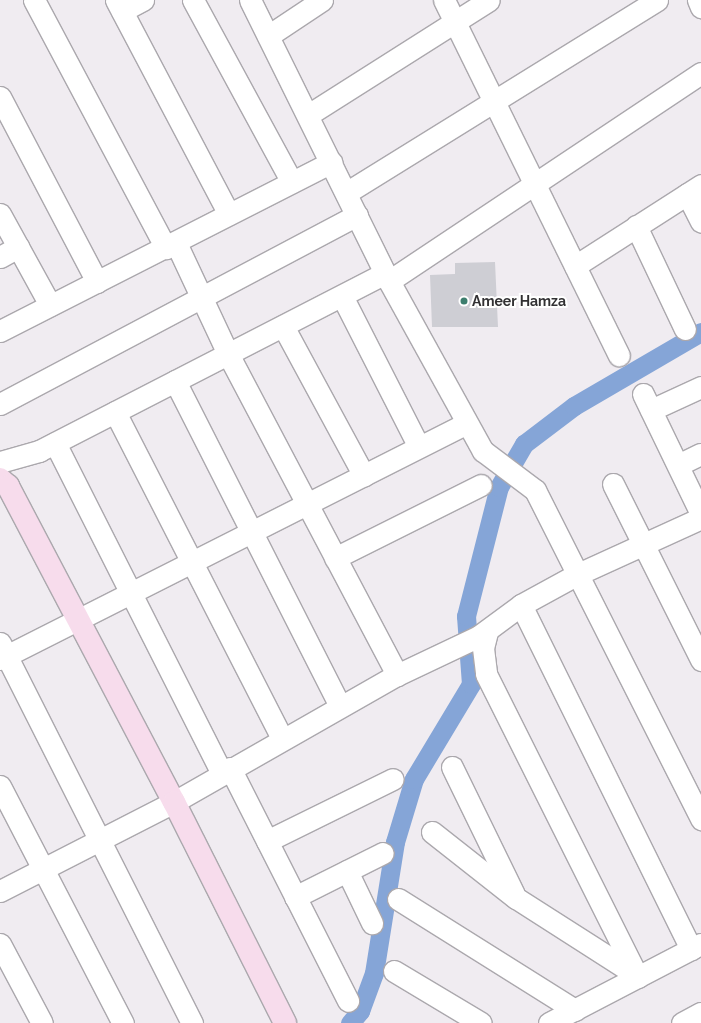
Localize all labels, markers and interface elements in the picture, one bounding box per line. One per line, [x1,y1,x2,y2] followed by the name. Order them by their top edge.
[472,293,566,309] place label: Ameer Hamza
[459,296,469,306] marker: Ameer Hamza

